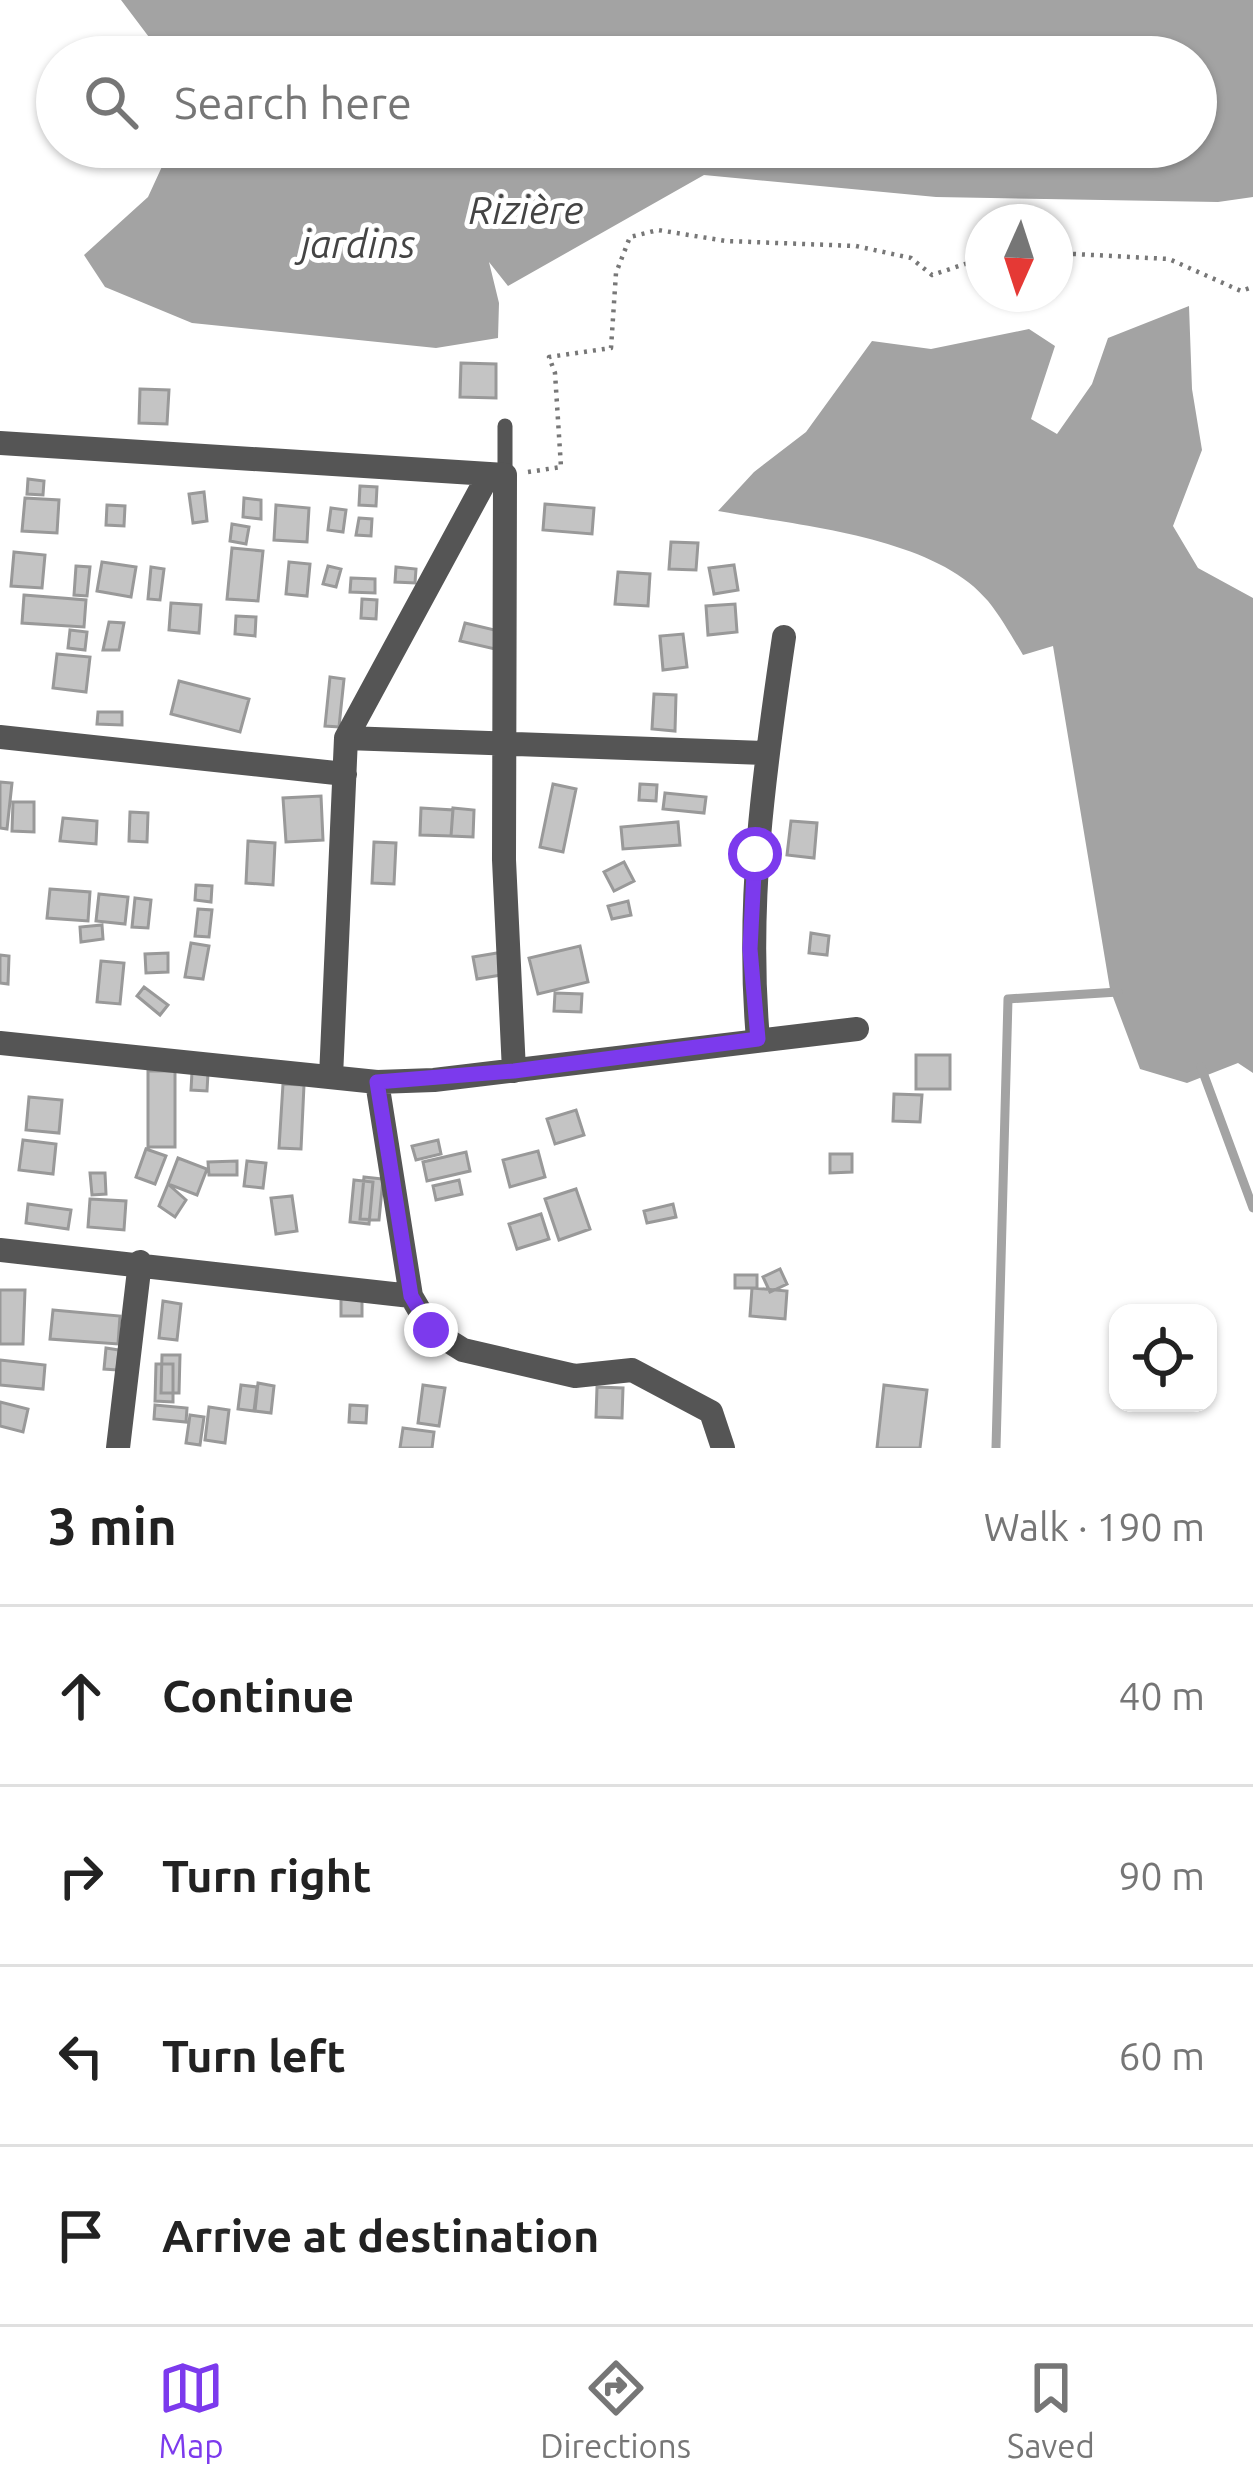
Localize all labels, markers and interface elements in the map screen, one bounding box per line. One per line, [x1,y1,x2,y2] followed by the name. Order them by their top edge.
[36,36,1217,168] search box
[78,69,144,135] icon: search
[174,77,412,128] text: Search here
[469,188,584,231] water label: Rizière
[965,204,1073,312] north arrow
[293,222,416,265] water label: jardins
[728,827,782,881] route start
[404,1303,458,1357] route end
[1109,1304,1217,1412] map controls
[1109,1304,1217,1412] button: locate
[48,1497,177,1555] text: 3 min
[984,1505,1205,1548] text: Walk · 190 m
[48,1663,114,1729] icon: ahead
[162,1670,354,1721] text: Continue
[1118,1674,1205,1717] text: 40 m
[48,1843,114,1909] icon: right
[162,1850,371,1901] text: Turn right
[1118,1854,1205,1897] text: 90 m
[48,2023,114,2089] icon: left
[162,2030,346,2081] text: Turn left
[1118,2034,1205,2077] text: 60 m
[48,2203,114,2269] icon: arrive
[162,2210,599,2261] text: Arrive at destination
[158,2355,224,2464] tab: Map
[540,2355,691,2464] tab: Directions
[1007,2355,1095,2464] tab: Saved

